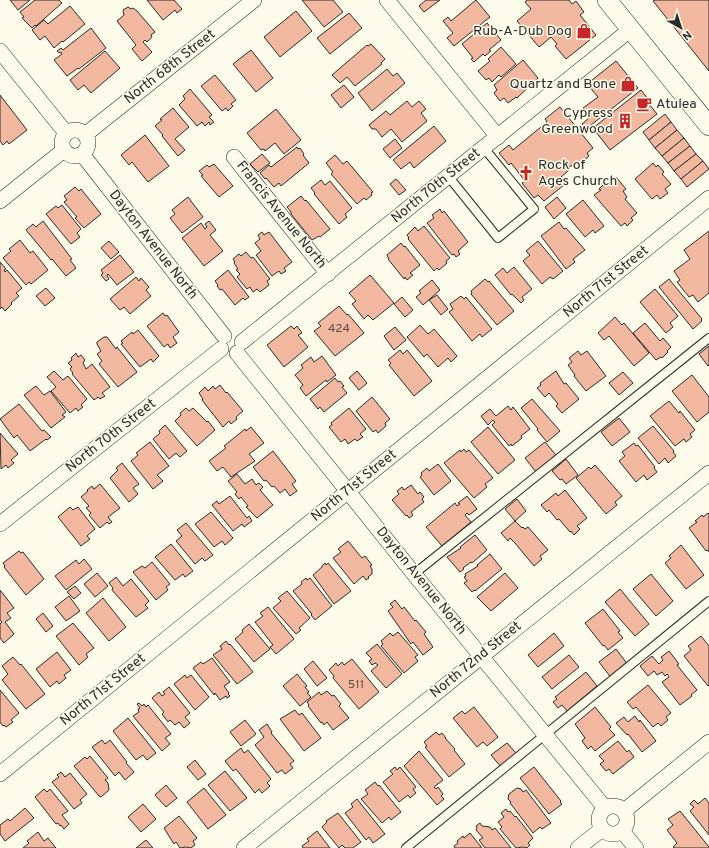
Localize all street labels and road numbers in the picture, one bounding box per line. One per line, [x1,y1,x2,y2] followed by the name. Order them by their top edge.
[121,26,219,108] street label: North 68th Street
[388,145,484,227] street label: North 70th Street
[232,158,330,272] street label: Francis Avenue North
[105,187,201,303] street label: Dayton Avenue North
[560,242,652,322] street label: North 71st Street
[63,396,159,476] street label: North 70th Street
[308,446,400,526] street label: North 71st Street
[372,524,470,638] street label: Dayton Avenue North
[427,618,525,702] street label: North 72nd Street
[57,650,149,730] street label: North 71st Street

